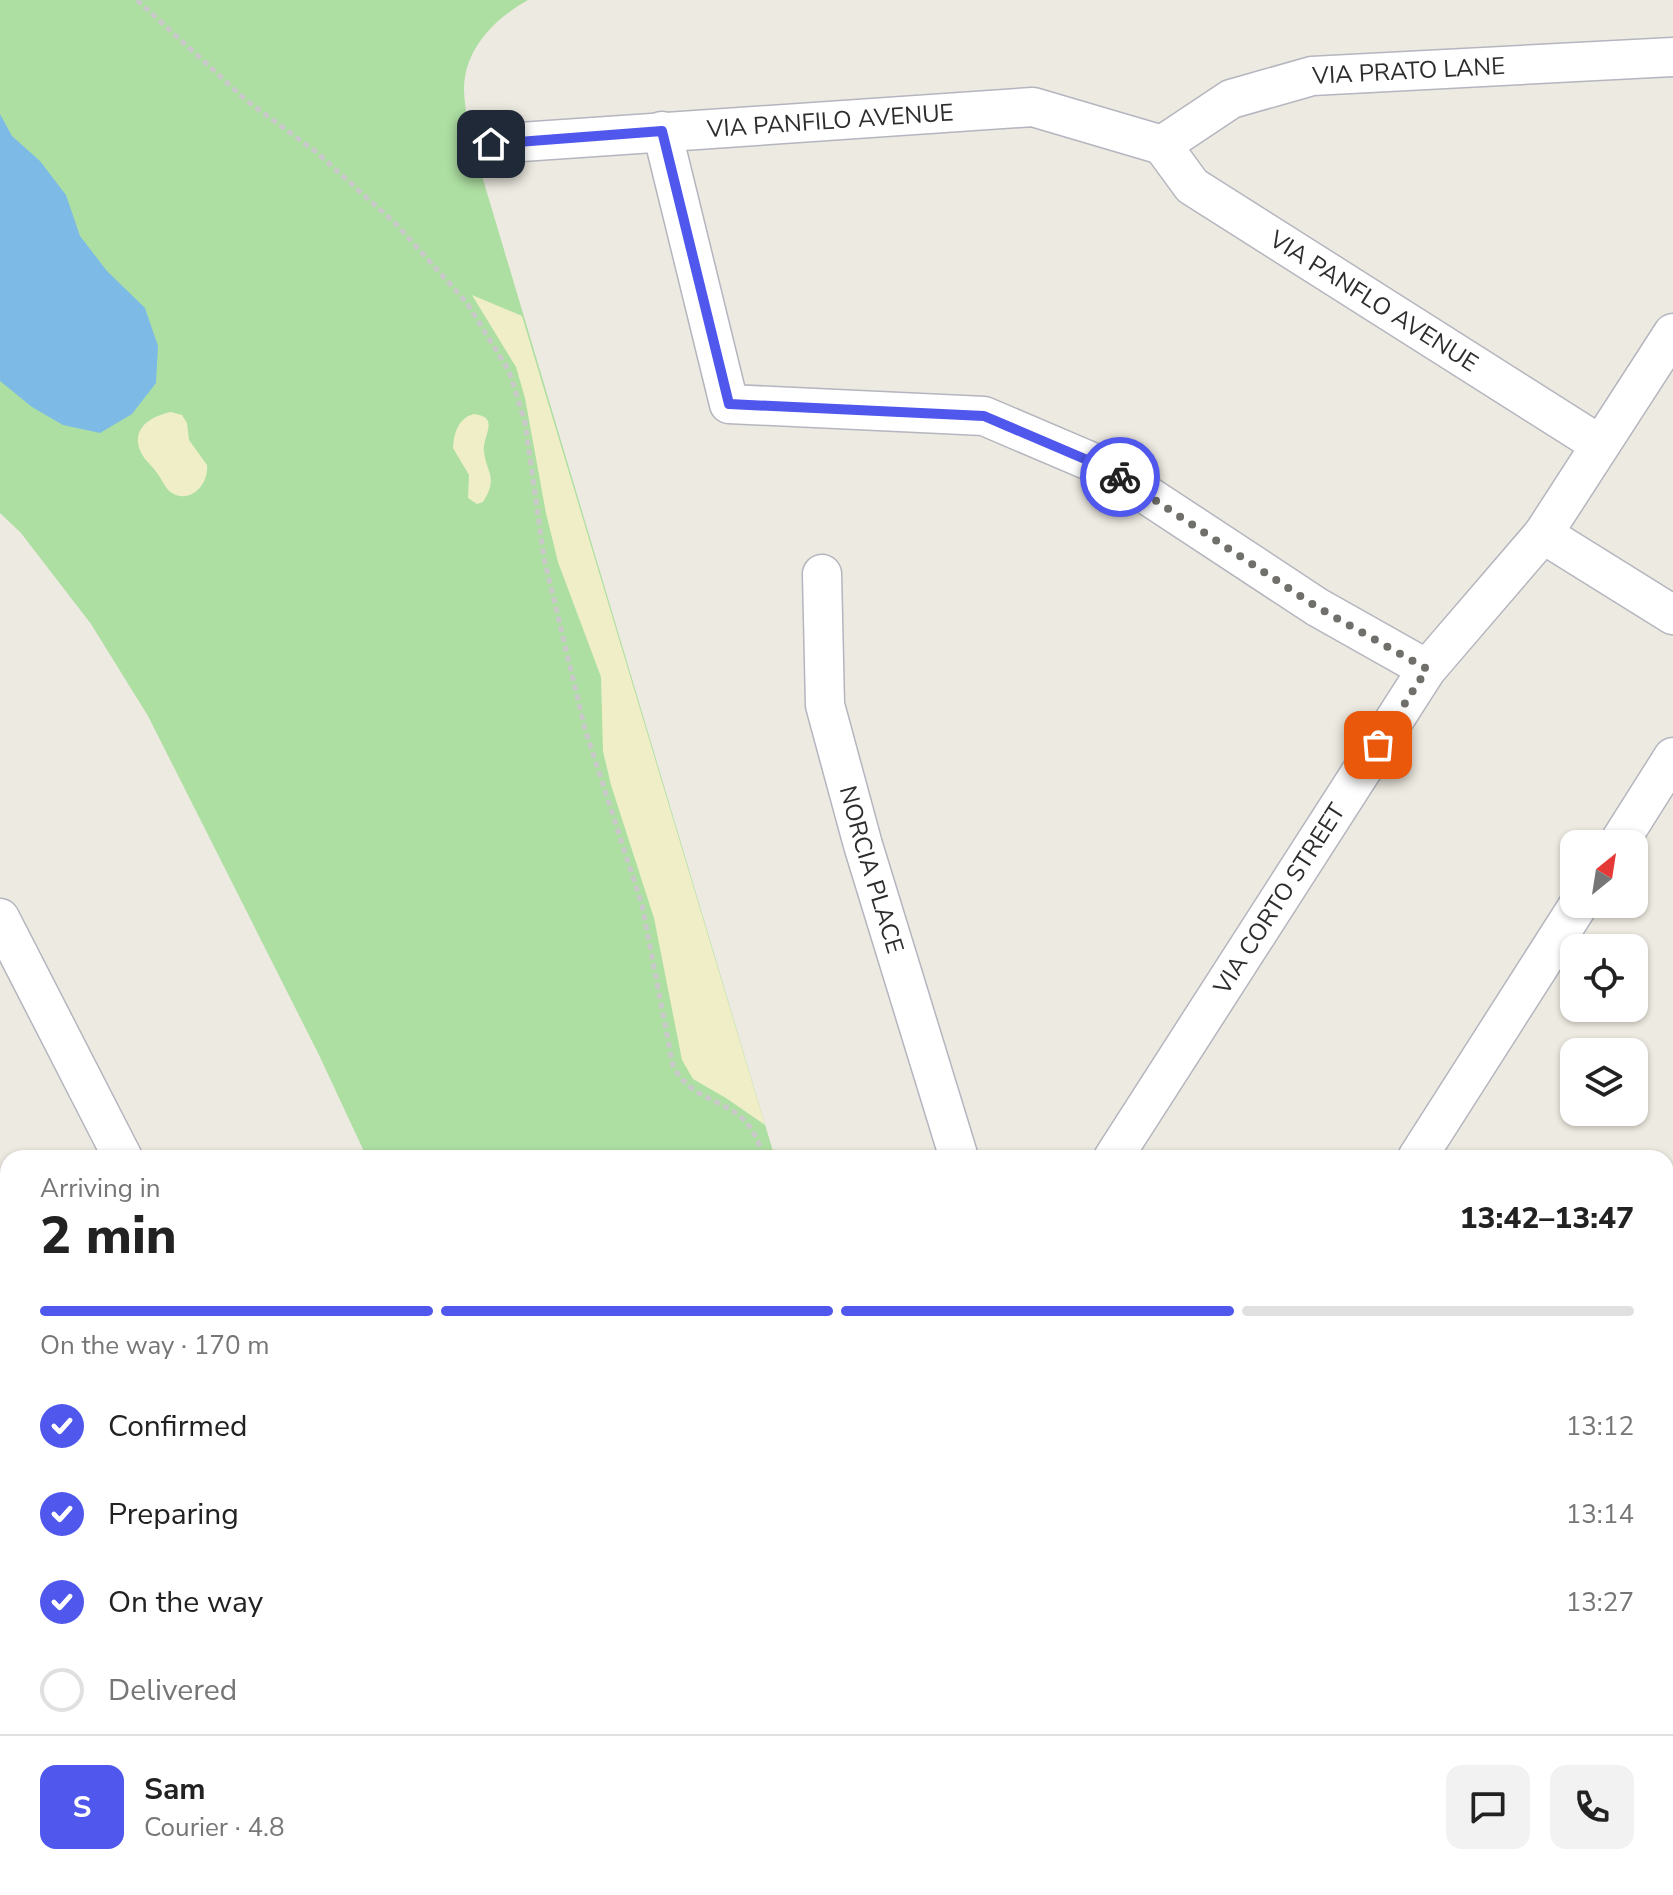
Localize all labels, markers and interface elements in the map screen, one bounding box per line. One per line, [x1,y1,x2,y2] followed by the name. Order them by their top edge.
[1311,50,1506,92] street label: VIA PRATO LANE
[705,96,955,145] street label: VIA PANFILO AVENUE
[457,110,525,178] pin
[469,122,513,166] icon: home
[1263,223,1484,379] street label: VIA PANFLO AVENUE
[1080,437,1160,517] courier
[1098,455,1142,499] icon: bike
[1344,711,1412,779] pin
[1356,723,1400,767] icon: bag
[832,782,911,957] street label: NORCIA PLACE
[1206,797,1353,1001] street label: VIA CORTO STREET
[1560,830,1648,918] north arrow
[1560,830,1648,1126] map controls
[1560,934,1648,1022] button: locate
[1560,1038,1648,1126] button: layers
[40,1171,161,1206] text: Arriving in
[1459,1198,1634,1239] text: 13:42–13:47
[40,1200,177,1271] text: 2 min
[40,1328,269,1363] text: On the way · 170 m
[40,1404,84,1448] icon: check
[108,1406,248,1447] text: Confirmed
[1566,1409,1634,1444] text: 13:12
[40,1492,84,1536] icon: check
[108,1494,239,1535] text: Preparing
[1566,1497,1634,1532] text: 13:14
[40,1580,84,1624] icon: check
[108,1582,263,1623] text: On the way
[1566,1585,1634,1620] text: 13:27
[108,1670,237,1711] text: Delivered
[1446,1765,1530,1849] button: chat
[1550,1765,1634,1849] button: phone
[144,1769,206,1810] text: Sam
[73,1787,91,1828] text: S
[144,1810,285,1845] text: Courier · 4.8

